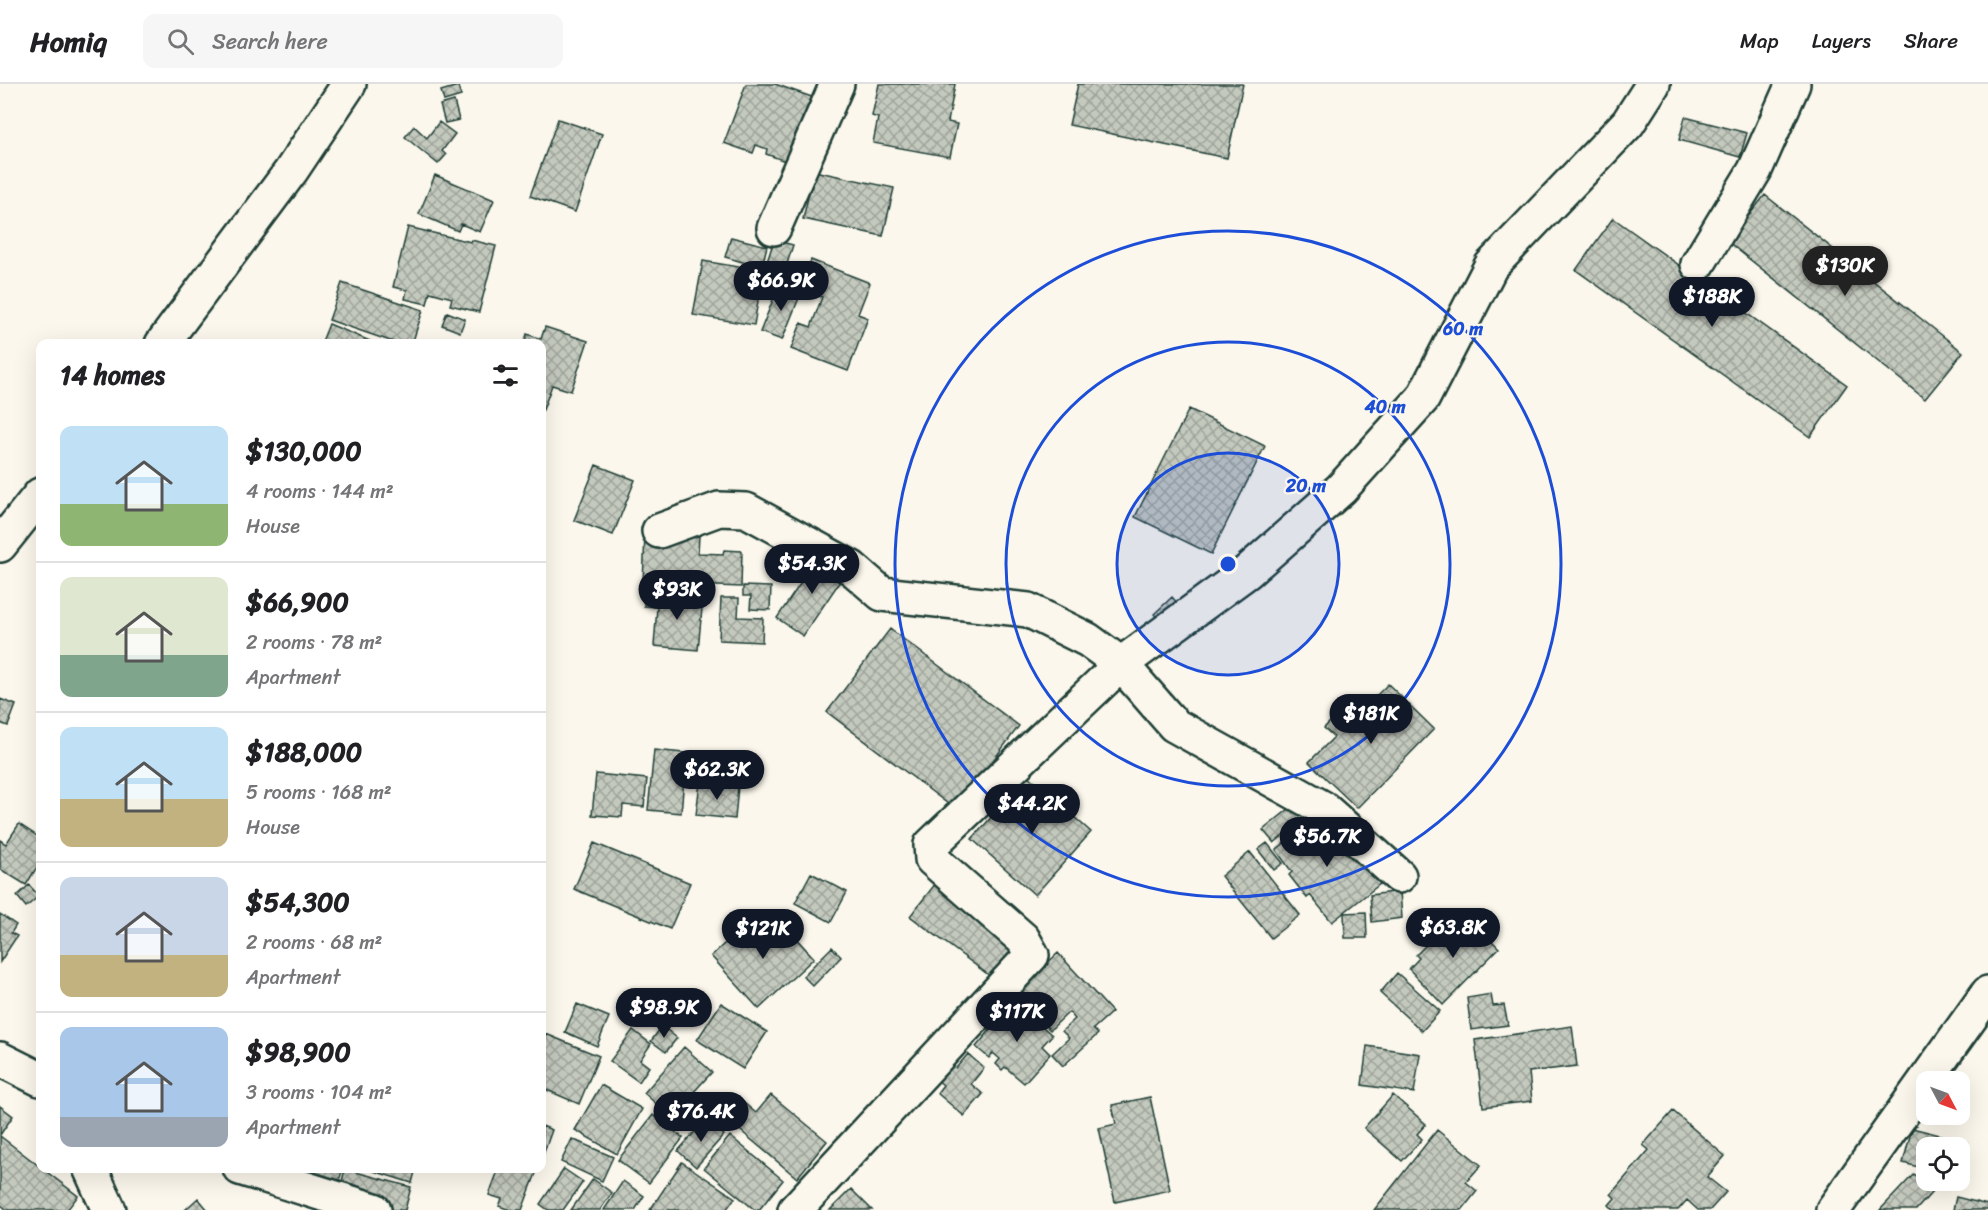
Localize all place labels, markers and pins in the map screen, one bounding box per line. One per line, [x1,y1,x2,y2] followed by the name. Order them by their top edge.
[1803,246,1887,297] pin: $130K
[732,261,830,312] pin: $66.9K
[1670,277,1754,328] pin: $188K
[763,544,861,595] pin: $54.3K
[1218,554,1238,574] centre of rings
[641,570,713,621] pin: $93K
[1329,694,1413,745] pin: $181K
[668,750,766,801] pin: $62.3K
[983,784,1081,835] pin: $44.2K
[1278,817,1376,868] pin: $56.7K
[1404,908,1502,959] pin: $63.8K
[721,909,805,960] pin: $121K
[615,988,713,1039] pin: $98.9K
[975,992,1059,1043] pin: $117K
[652,1092,750,1143] pin: $76.4K

